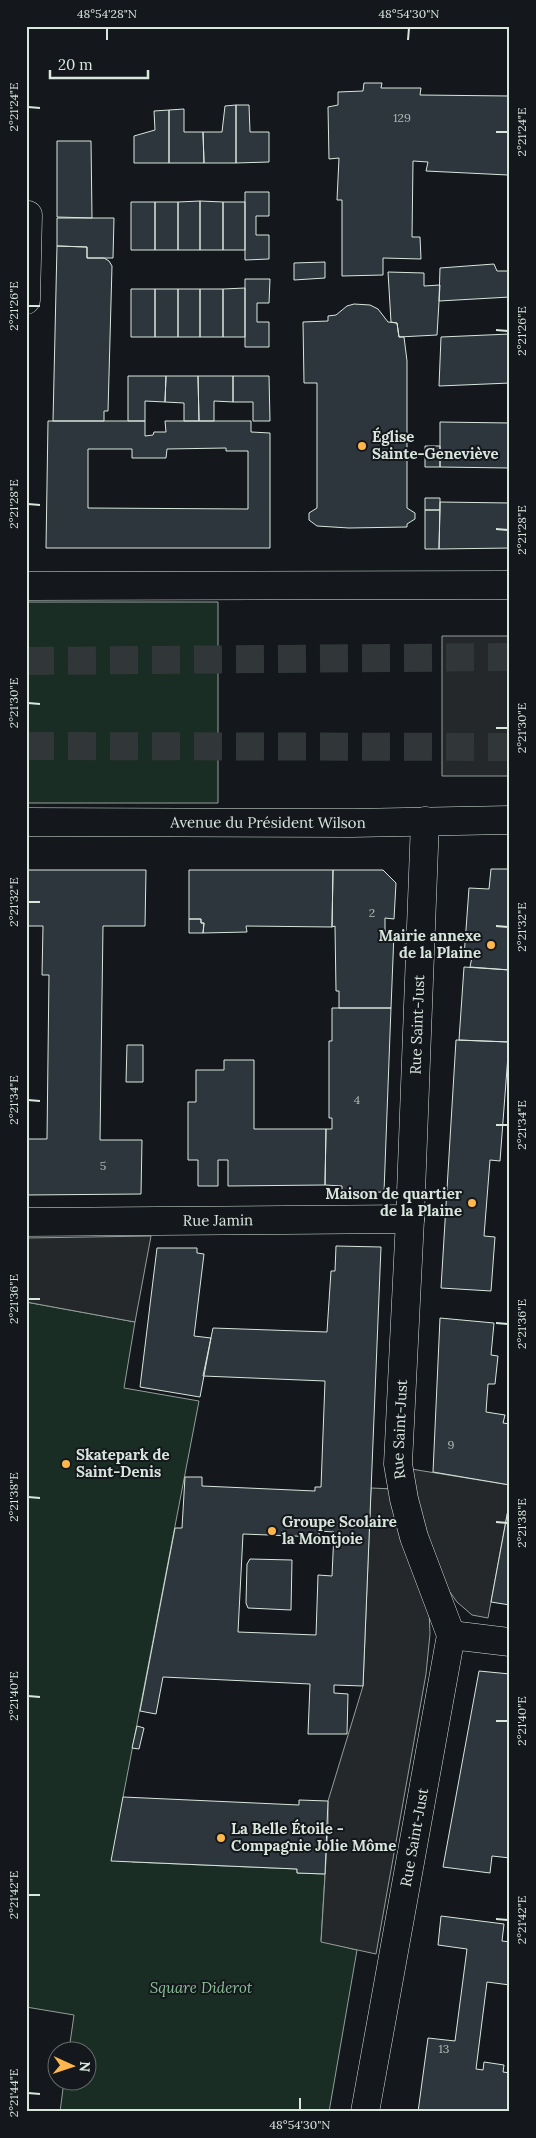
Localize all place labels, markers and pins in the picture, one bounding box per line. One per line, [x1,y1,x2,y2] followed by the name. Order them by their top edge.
[372,427,499,463] place label: Église Sainte-Geneviève
[356,440,368,452] marker: Église Sainte-Geneviève
[379,926,481,962] place label: Mairie annexe de la Plaine
[485,939,497,951] marker: Mairie annexe de la Plaine
[325,1184,463,1220] place label: Maison de quartier de la Plaine
[466,1197,478,1209] marker: Maison de quartier de la Plaine
[76,1445,170,1481] place label: Skatepark de Saint-Denis
[60,1458,72,1470] marker: Skatepark de Saint-Denis
[282,1512,397,1548] place label: Groupe Scolaire la Montjoie
[266,1525,278,1537] marker: Groupe Scolaire la Montjoie
[231,1819,396,1855] place label: La Belle Étoile - Compagnie Jolie Môme
[215,1832,227,1844] marker: La Belle Étoile - Compagnie Jolie Môme

